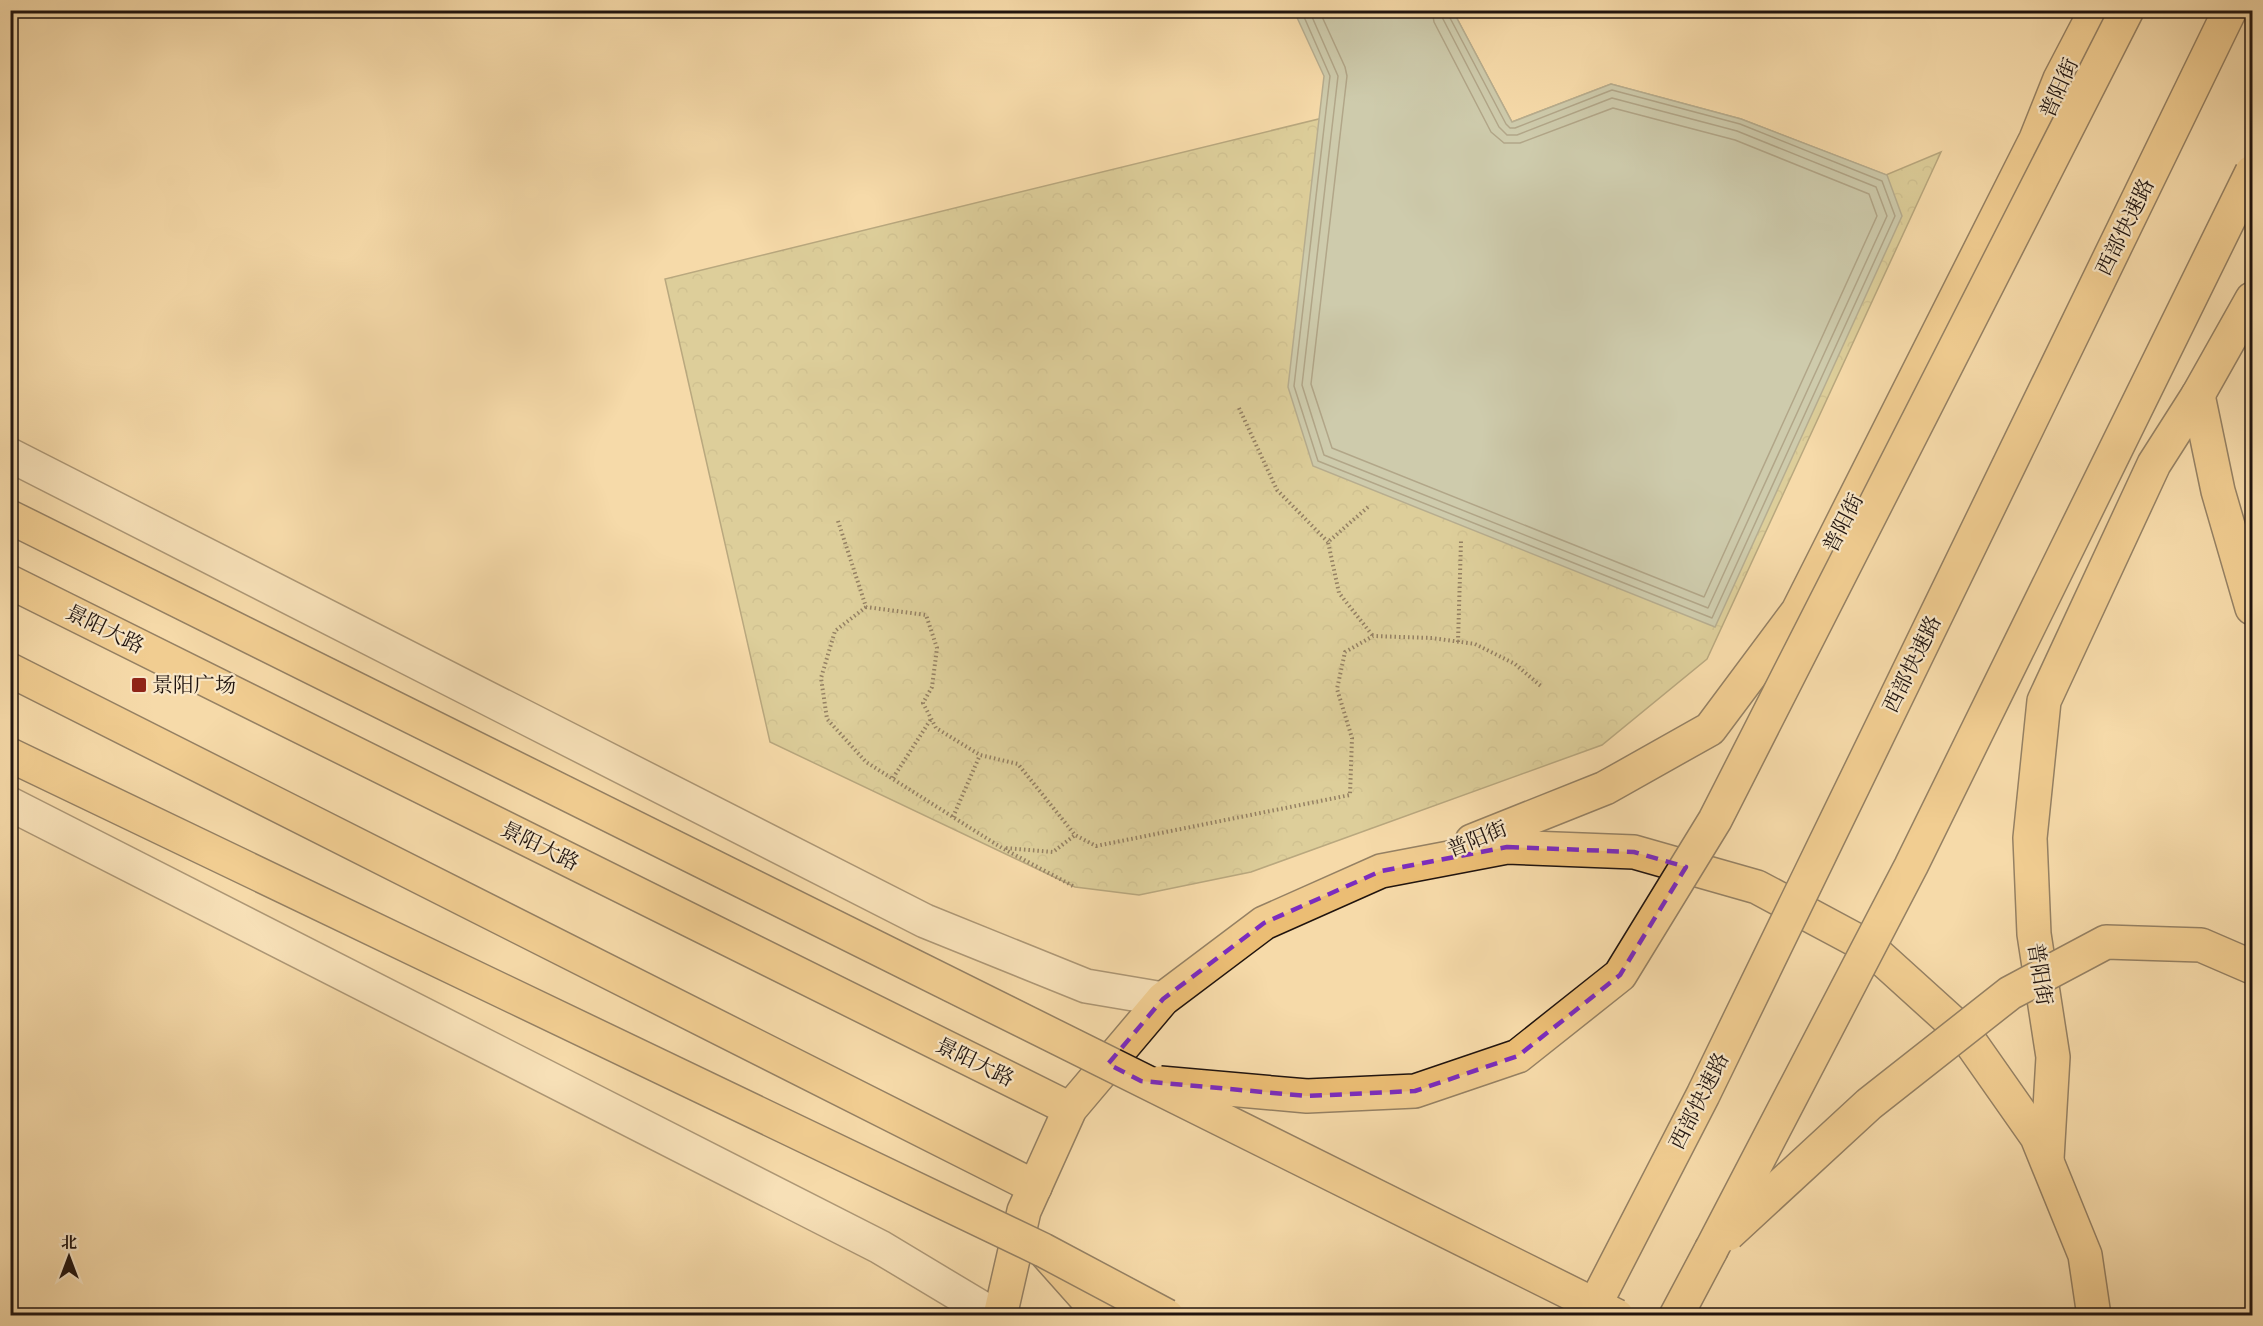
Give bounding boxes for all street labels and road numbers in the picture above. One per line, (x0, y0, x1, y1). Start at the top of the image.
street label: 普阳街 (2035, 54, 2085, 122)
street label: 西部快速路 (2091, 175, 2161, 280)
street label: 普阳街 (1818, 489, 1870, 557)
street label: 景阳大路 (61, 600, 148, 660)
street label: 西部快速路 (1878, 612, 1948, 717)
street label: 普阳街 (1443, 816, 1511, 864)
street label: 景阳大路 (496, 817, 583, 877)
street label: 普阳街 (2021, 941, 2057, 1007)
street label: 景阳大路 (931, 1033, 1018, 1093)
street label: 西部快速路 (1664, 1049, 1735, 1154)

